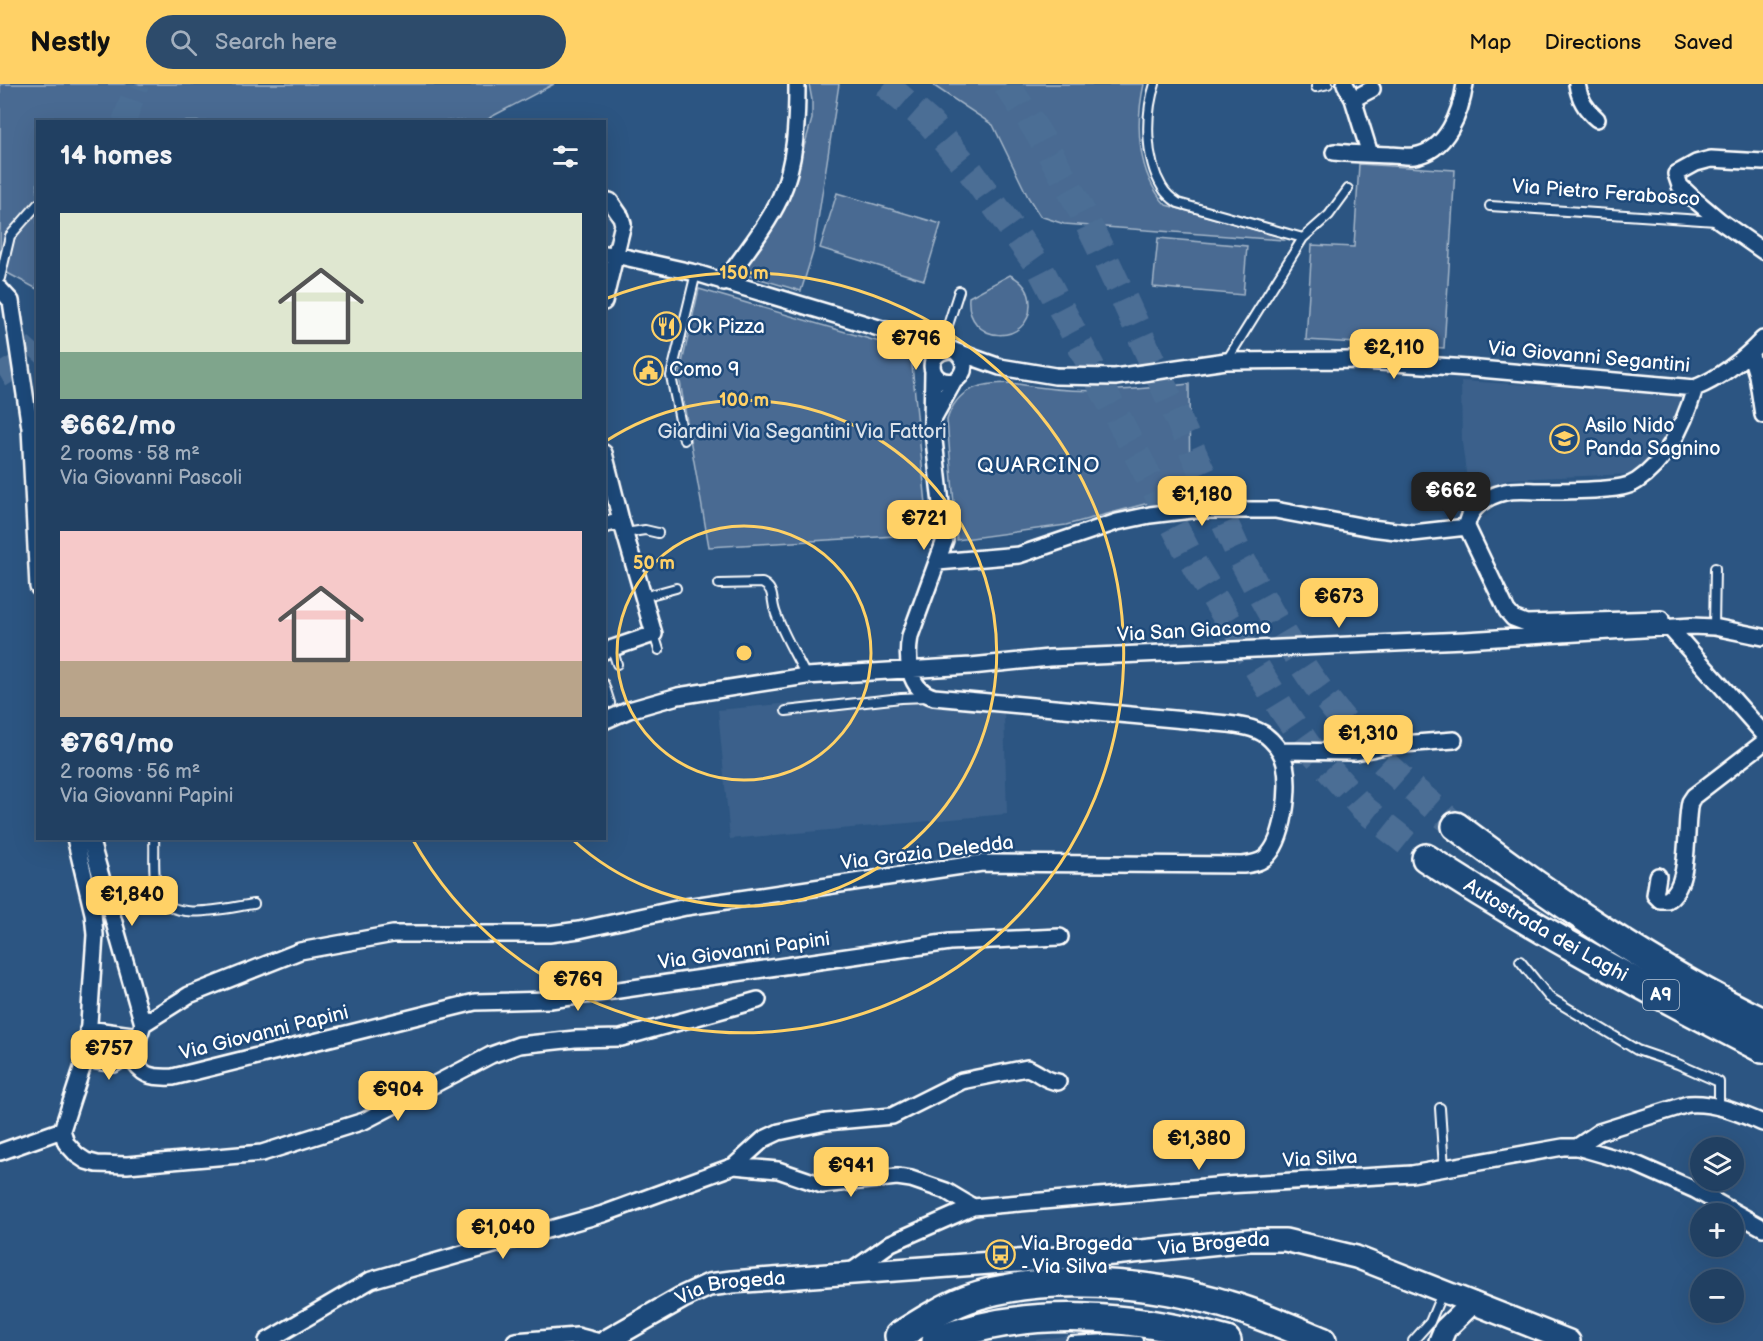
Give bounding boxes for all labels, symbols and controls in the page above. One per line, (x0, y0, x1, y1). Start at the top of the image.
search box (146, 15, 566, 69)
text: Nestly (30, 26, 110, 59)
icon: search (167, 26, 200, 59)
text: Search here (215, 29, 337, 56)
text: Map (1469, 30, 1512, 55)
text: Directions (1545, 30, 1641, 55)
text: Saved (1674, 30, 1733, 55)
icon: filters (549, 140, 582, 173)
text: 14 homes (60, 141, 172, 172)
street label: Via Pietro Ferabosco (1511, 174, 1701, 212)
icon: home (267, 252, 375, 360)
text: 150 m (719, 263, 769, 284)
restaurant icon: Ok Pizza (650, 311, 682, 343)
place label: Ok Pizza (687, 315, 765, 339)
pin: €796 (880, 320, 952, 371)
text: €796 (891, 327, 941, 351)
pin: €2,110 (1345, 329, 1443, 380)
text: €2,110 (1364, 336, 1424, 360)
street label: Via Giovanni Segantini (1487, 336, 1691, 378)
public building icon: Como 9 (632, 354, 664, 386)
place label: Como 9 (669, 358, 739, 382)
text: 100 m (719, 390, 769, 411)
text: €662/mo (60, 411, 176, 442)
place label: Asilo Nido Panda Sagnino (1585, 414, 1721, 461)
park label: Giardini Via Segantini Via Fattori (657, 420, 947, 444)
school or university icon: Asilo Nido Panda Sagnino (1548, 422, 1580, 454)
text: 2 rooms · 58 m² (60, 442, 200, 466)
district label: QUARCINO (977, 453, 1101, 478)
text: Via Giovanni Pascoli (60, 466, 242, 490)
pin: €662 (1415, 472, 1487, 523)
pin: €1,180 (1153, 476, 1251, 527)
text: €662 (1425, 479, 1477, 503)
text: €1,180 (1172, 483, 1232, 507)
pin: €721 (888, 500, 960, 551)
text: €721 (901, 507, 947, 531)
text: 50 m (633, 553, 675, 574)
icon: home (267, 570, 375, 678)
pin: €673 (1303, 578, 1375, 629)
text: €673 (1314, 585, 1364, 609)
street label: Via San Giacomo (1116, 615, 1272, 647)
centre of rings (734, 643, 754, 663)
pin: €1,310 (1319, 715, 1417, 766)
text: €1,310 (1338, 722, 1398, 746)
text: €769/mo (60, 729, 174, 760)
text: 2 rooms · 56 m² (60, 760, 200, 784)
text: Via Giovanni Papini (60, 784, 233, 808)
street label: Via Grazia Deledda (839, 830, 1015, 876)
street label: Autostrada dei Laghi (1459, 873, 1632, 987)
pin: €1,840 (83, 876, 181, 927)
text: €1,840 (100, 883, 164, 907)
street label: Via Giovanni Papini (656, 927, 832, 975)
pin: €769 (542, 961, 614, 1012)
text: €769 (553, 968, 603, 992)
road number: A9 (1643, 980, 1679, 1010)
street label: Via Giovanni Papini (177, 1000, 351, 1066)
pin: €757 (73, 1030, 145, 1081)
text: €757 (85, 1037, 133, 1061)
pin: €904 (362, 1071, 434, 1122)
text: €904 (372, 1078, 424, 1102)
pin: €1,380 (1150, 1120, 1248, 1171)
text: €1,380 (1167, 1127, 1231, 1151)
map controls (1690, 1137, 1744, 1323)
button: layers (1690, 1137, 1744, 1191)
street label: Via Silva (1282, 1145, 1358, 1173)
pin: €941 (815, 1147, 887, 1198)
text: €941 (828, 1154, 874, 1178)
button: + (1690, 1203, 1744, 1257)
pin: €1,040 (454, 1209, 552, 1260)
text: €1,040 (471, 1216, 535, 1240)
street label: Via Brogeda (1157, 1228, 1270, 1261)
place label: Via Brogeda - Via Silva (1021, 1232, 1133, 1279)
bus stop icon: Via Brogeda - Via Silva (984, 1239, 1016, 1271)
street label: Via Brogeda (671, 1266, 786, 1311)
button: − (1690, 1269, 1744, 1323)

